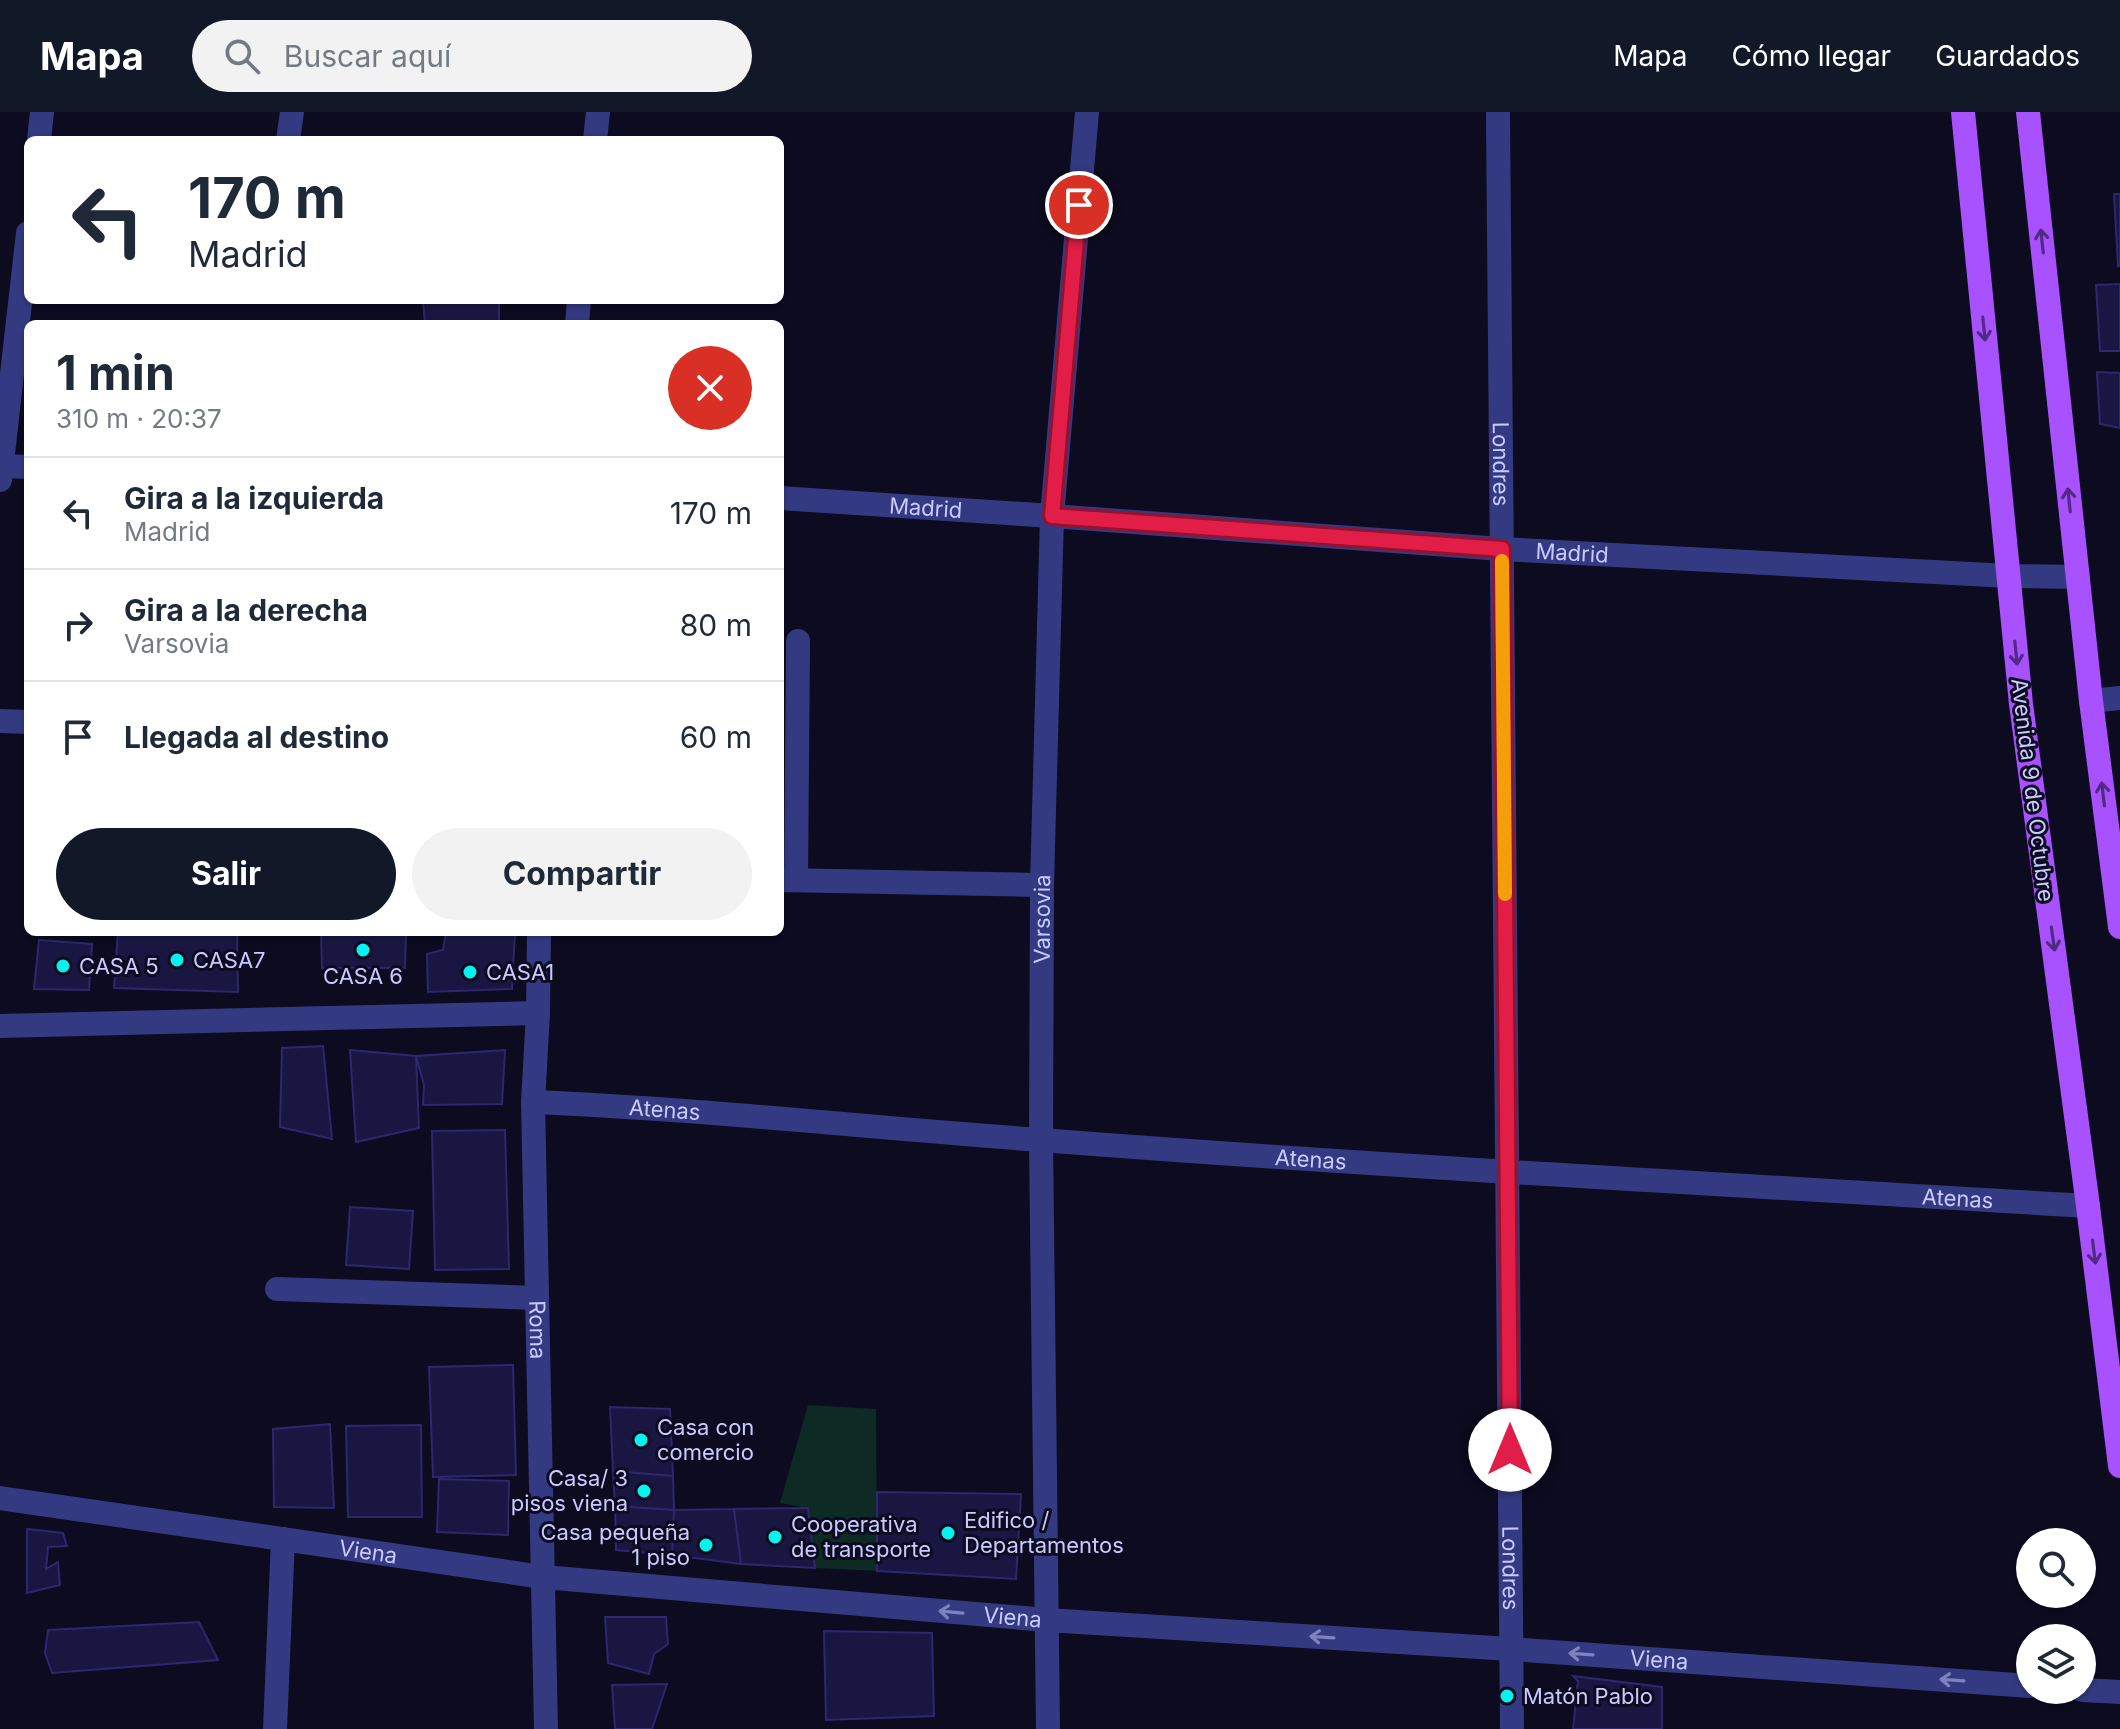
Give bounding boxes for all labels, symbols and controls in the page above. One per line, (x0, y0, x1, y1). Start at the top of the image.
search box (192, 20, 752, 92)
text: Mapa (40, 33, 144, 79)
icon: search (220, 34, 264, 78)
text: Buscar aquí (284, 38, 451, 74)
text: Mapa (1613, 39, 1687, 73)
text: Cómo llegar (1731, 39, 1891, 73)
text: Guardados (1935, 39, 2080, 73)
text: 170 m (188, 164, 346, 232)
icon: left (56, 168, 160, 272)
pin (1045, 171, 1113, 239)
icon: arrive (1057, 183, 1101, 227)
one-way arrow (2034, 228, 2049, 255)
text: Madrid (188, 232, 308, 276)
one-way arrow (1977, 315, 1992, 342)
text: 1 min (56, 343, 175, 402)
button: close (668, 346, 752, 430)
text: 310 m · 20:37 (56, 403, 222, 434)
street label: Londres (1488, 422, 1514, 506)
text: Gira a la izquierda (124, 480, 384, 516)
one-way arrow (2062, 487, 2077, 514)
icon: left (56, 491, 100, 535)
street label: Madrid (888, 492, 963, 523)
text: 170 m (670, 495, 752, 531)
text: Madrid (124, 516, 210, 547)
street label: Madrid (1535, 538, 1609, 568)
text: Gira a la derecha (124, 592, 368, 628)
icon: right (56, 603, 100, 647)
text: 80 m (680, 607, 752, 643)
text: Varsovia (124, 628, 229, 659)
one-way arrow (2009, 639, 2024, 666)
street label: Avenida 9 de Octubre (2006, 677, 2060, 903)
icon: arrive (56, 715, 100, 759)
text: Llegada al destino (124, 719, 389, 755)
text: 60 m (680, 719, 752, 755)
one-way arrow (2095, 782, 2110, 807)
button: Salir (56, 828, 396, 920)
button: Compartir (412, 828, 752, 920)
street label: Varsovia (1029, 874, 1055, 964)
one-way arrow (2046, 926, 2061, 951)
marker: CASA 6 (354, 941, 372, 959)
place label: CASA7 (193, 947, 266, 973)
marker: CASA7 (168, 951, 186, 969)
place label: CASA 5 (79, 953, 159, 979)
marker: CASA 5 (54, 957, 72, 975)
place label: CASA1 (486, 959, 554, 985)
place label: CASA 6 (323, 963, 403, 989)
marker: CASA1 (461, 963, 479, 981)
street label: Atenas (628, 1094, 701, 1125)
street label: Atenas (1274, 1144, 1347, 1175)
street label: Atenas (1921, 1183, 1994, 1213)
one-way arrow (2087, 1239, 2102, 1264)
street label: Roma (524, 1300, 551, 1359)
position arrow (1468, 1408, 1552, 1492)
place label: Casa con comercio (657, 1414, 754, 1465)
marker: Casa con comercio (632, 1431, 650, 1449)
place label: Casa/ 3 pisos viena (511, 1465, 628, 1516)
marker: Casa/ 3 pisos viena (635, 1482, 653, 1500)
place label: Edifico / Departamentos (964, 1507, 1124, 1558)
place label: Cooperativa de transporte (791, 1511, 931, 1562)
place label: Casa pequeña 1 piso (540, 1519, 690, 1570)
marker: Edifico / Departamentos (939, 1524, 957, 1542)
street label: Londres (1497, 1526, 1524, 1610)
marker: Cooperativa de transporte (766, 1528, 784, 1546)
map controls (2016, 1528, 2096, 1704)
button: search (2016, 1528, 2096, 1608)
street label: Viena (337, 1534, 399, 1569)
marker: Casa pequeña 1 piso (697, 1536, 715, 1554)
street label: Viena (982, 1602, 1043, 1633)
one-way arrow (938, 1604, 965, 1619)
button: layers (2016, 1624, 2096, 1704)
one-way arrow (1309, 1629, 1336, 1644)
street label: Viena (1629, 1645, 1689, 1675)
one-way arrow (1568, 1646, 1595, 1661)
one-way arrow (1939, 1672, 1966, 1687)
place label: Matón Pablo (1523, 1683, 1653, 1709)
marker: Matón Pablo (1498, 1687, 1516, 1705)

